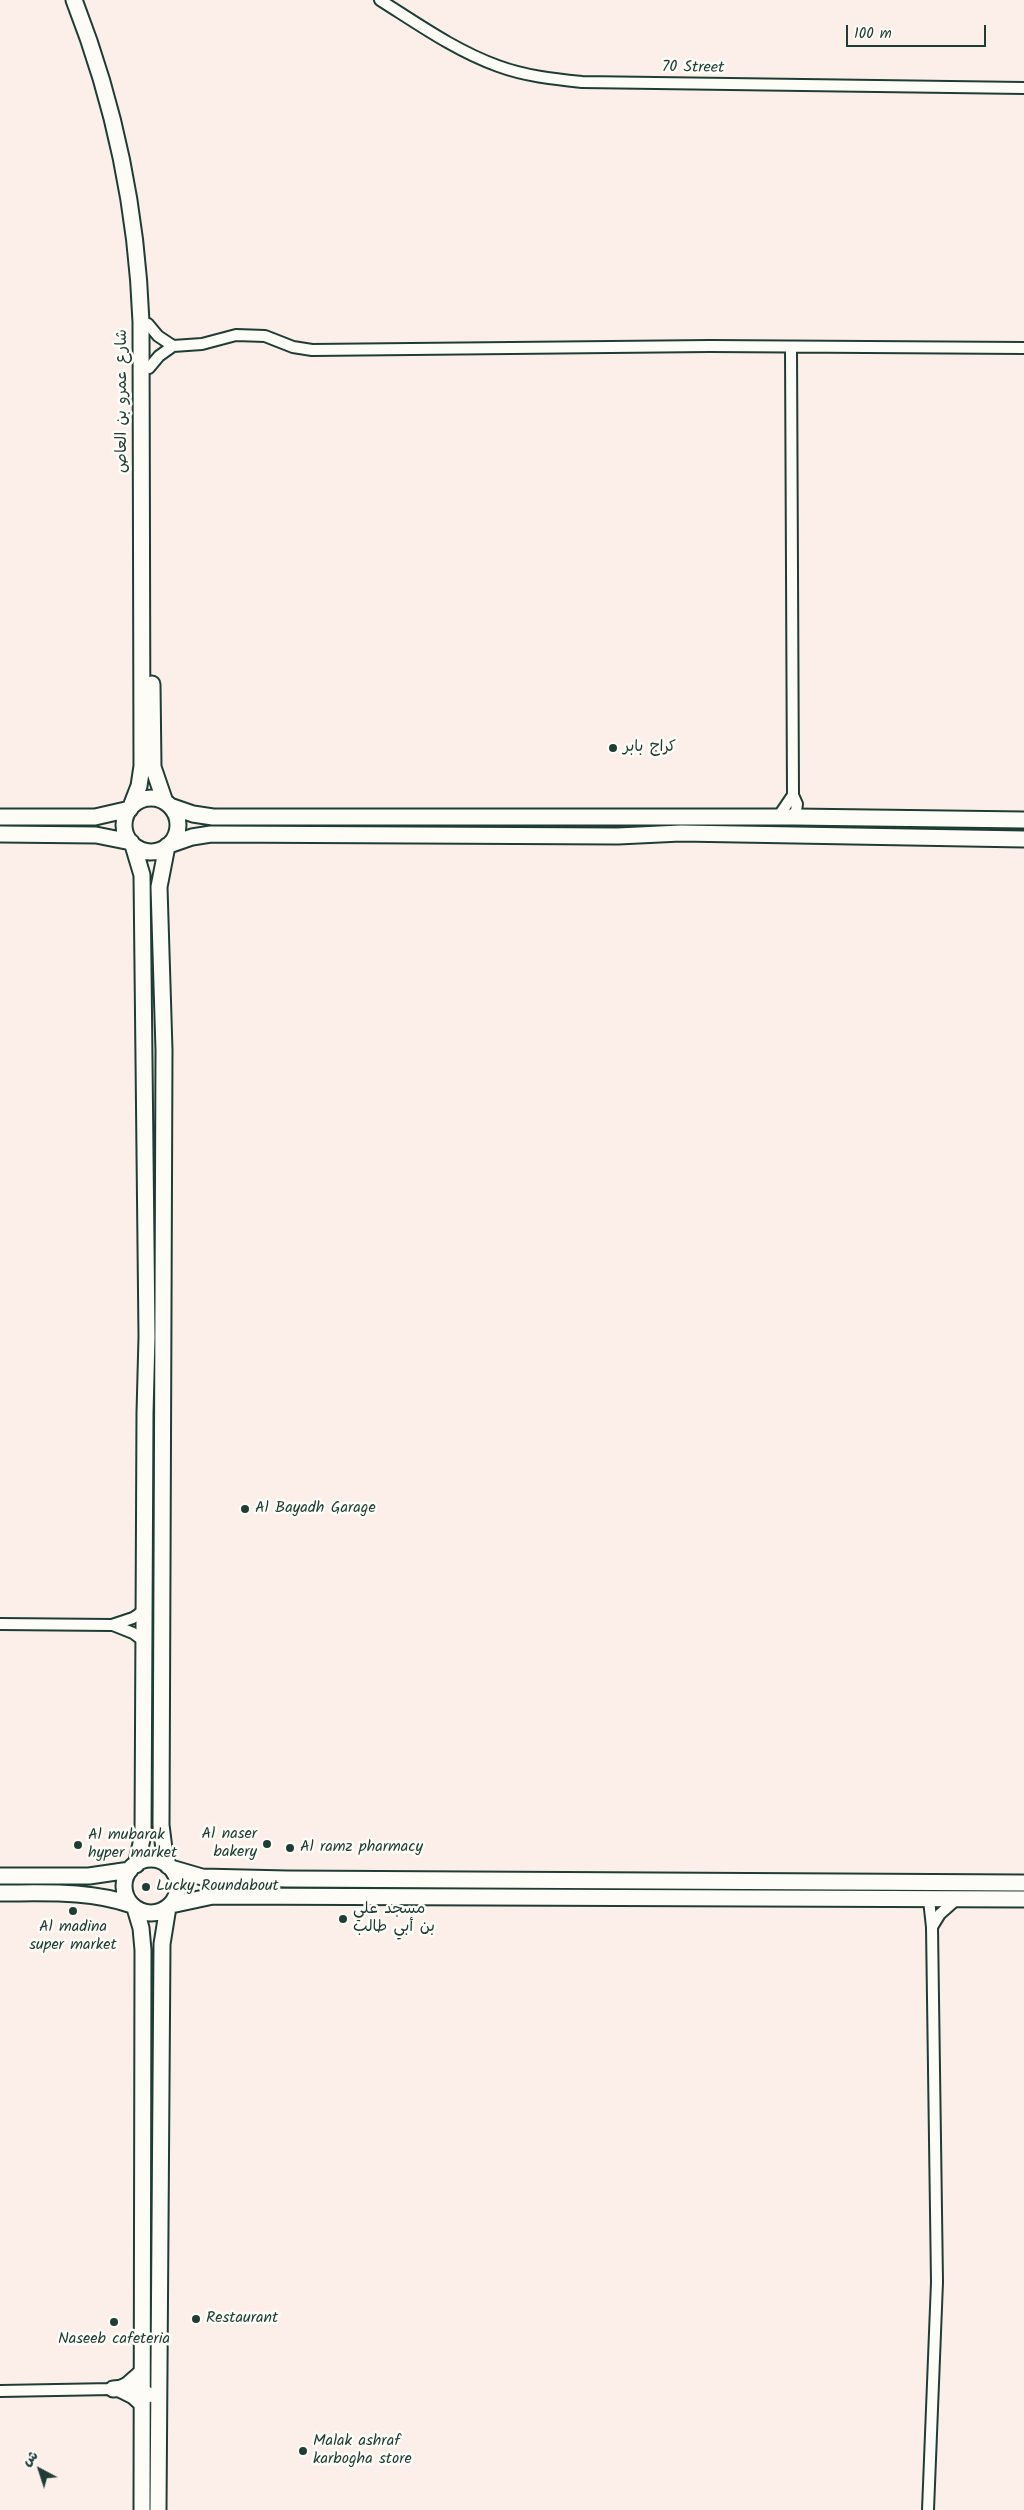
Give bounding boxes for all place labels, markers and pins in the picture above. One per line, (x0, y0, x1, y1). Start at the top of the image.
place label: كراج بابر (623, 738, 676, 758)
marker: كراج بابر (607, 742, 619, 754)
place label: Al Bayadh Garage (255, 1499, 376, 1519)
marker: Al Bayadh Garage (239, 1503, 251, 1515)
place label: Al naser bakery (202, 1825, 257, 1863)
place label: Al mubarak hyper market (88, 1826, 177, 1864)
marker: Al naser bakery (261, 1838, 273, 1850)
place label: Al ramz pharmacy (300, 1838, 423, 1858)
marker: Al mubarak hyper market (72, 1839, 84, 1851)
marker: Al ramz pharmacy (284, 1842, 296, 1854)
place label: Lucky Roundabout (156, 1877, 279, 1897)
marker: Lucky Roundabout (140, 1881, 152, 1893)
place label: مسجد علي بن أبي طالب (353, 1900, 435, 1938)
marker: Al madina super market (67, 1905, 79, 1917)
marker: مسجد علي بن أبي طالب (337, 1913, 349, 1925)
place label: Al madina super market (29, 1918, 117, 1956)
place label: Restaurant (206, 2309, 278, 2329)
marker: Restaurant (190, 2313, 202, 2325)
marker: Naseeb cafeteria (108, 2316, 120, 2328)
place label: Naseeb cafeteria (58, 2330, 170, 2350)
place label: Malak ashraf karbogha store (313, 2432, 412, 2470)
marker: Malak ashraf karbogha store (297, 2445, 309, 2457)

